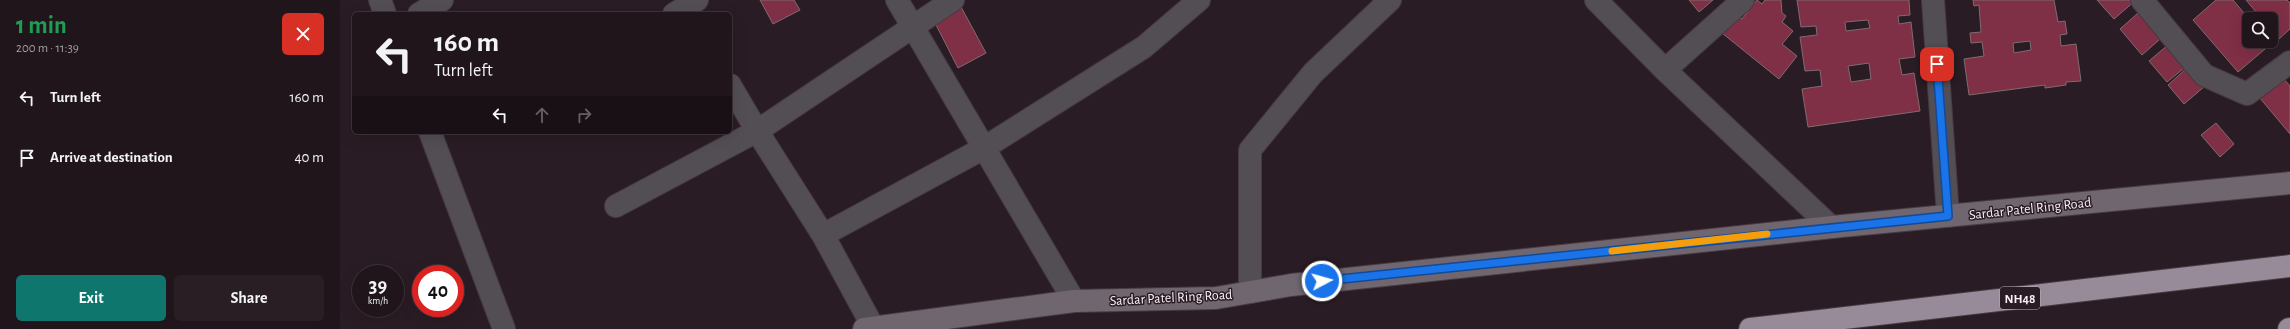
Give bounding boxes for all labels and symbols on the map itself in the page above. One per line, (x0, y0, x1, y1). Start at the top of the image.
pin (1920, 47, 1954, 81)
street label: Sardar Patel Ring Road (1968, 196, 2092, 222)
position arrow (1301, 260, 1343, 302)
speed limit sign: 40 (412, 265, 464, 317)
road number: NH48 (2000, 287, 2040, 309)
street label: Sardar Patel Ring Road (1109, 288, 1233, 308)

